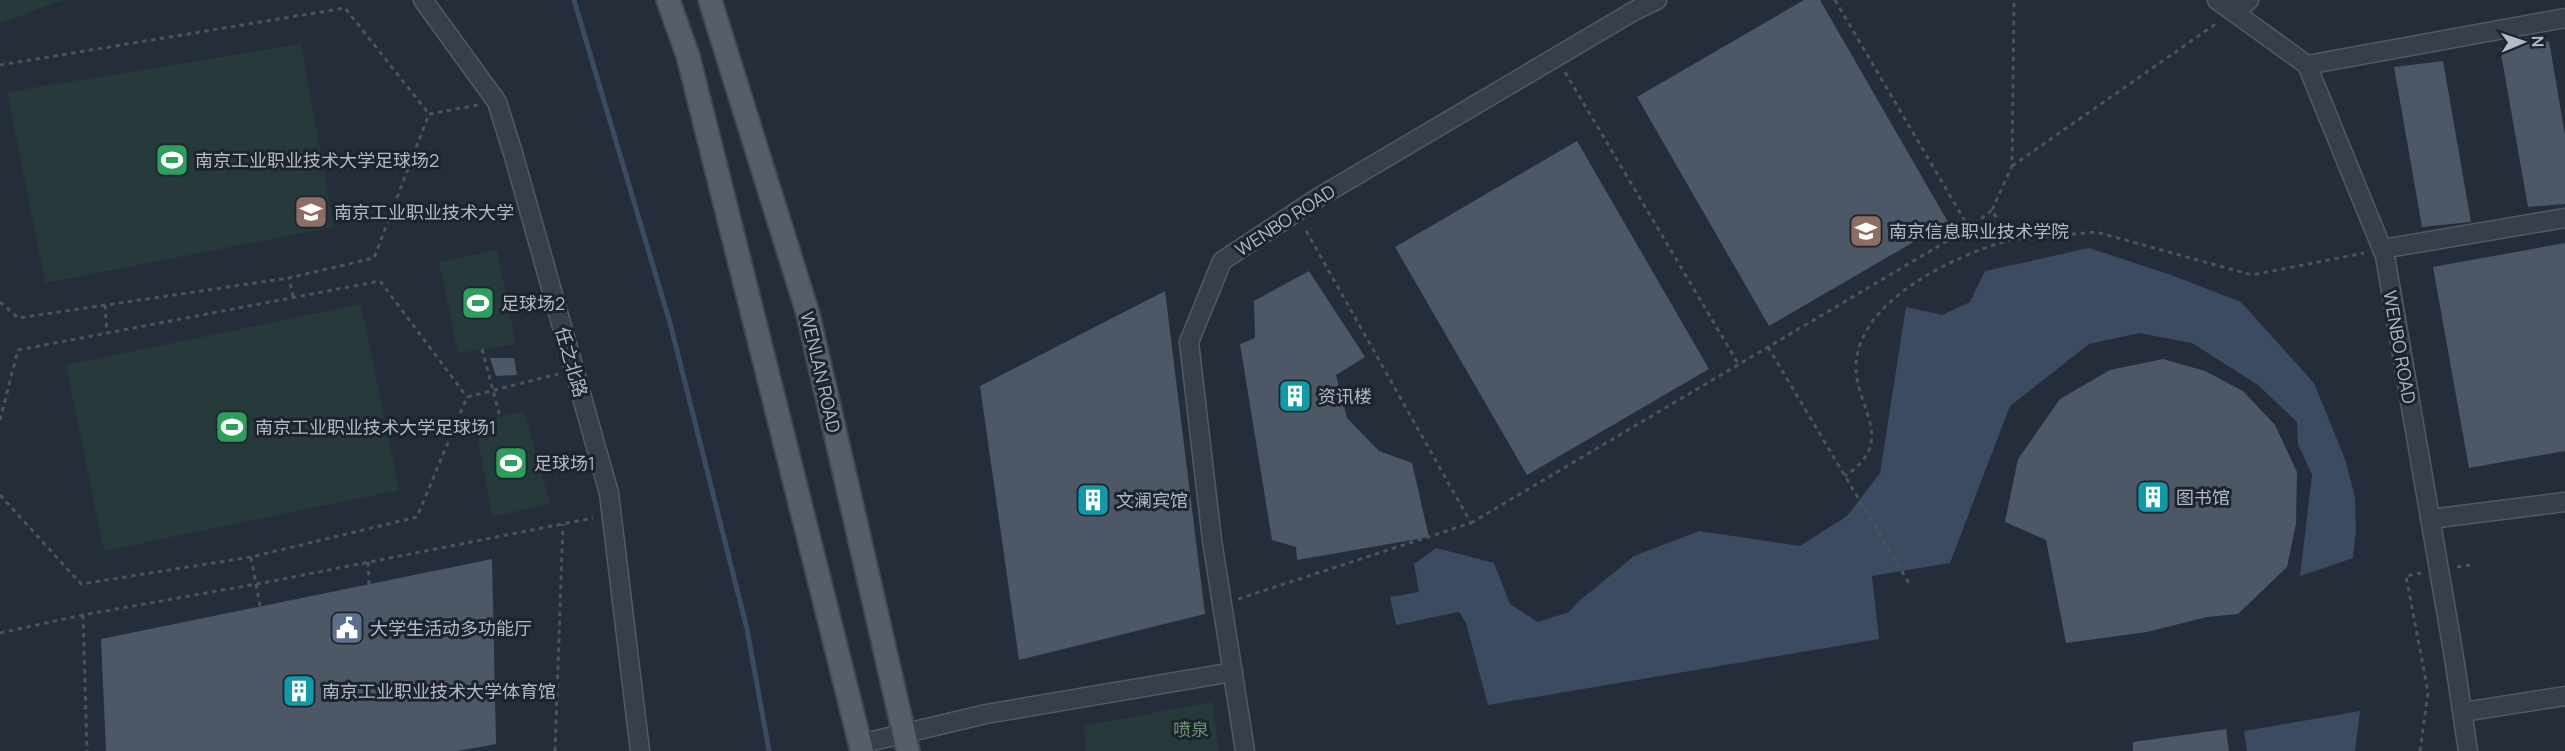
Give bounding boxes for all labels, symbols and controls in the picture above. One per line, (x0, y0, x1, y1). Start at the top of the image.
north arrow (2493, 12, 2553, 72)
text: N (2527, 35, 2549, 48)
sports icon: 南京工业职业技术大学足球场2 (154, 142, 190, 178)
place label: 南京工业职业技术大学足球场2 (195, 148, 439, 172)
street label: WENBO ROAD (1230, 179, 1340, 261)
school or university icon: 南京工业职业技术大学 (293, 194, 329, 230)
place label: 南京工业职业技术大学 (334, 200, 514, 224)
school or university icon: 南京信息职业技术学院 (1848, 213, 1884, 249)
place label: 南京信息职业技术学院 (1889, 219, 2069, 243)
sports icon: 足球场2 (460, 285, 496, 321)
street label: WENBO ROAD (2378, 288, 2422, 406)
place label: 足球场2 (501, 291, 565, 315)
street label: WENLAN ROAD (795, 309, 847, 435)
street label: 任之北路 (551, 324, 593, 400)
building icon: 资讯楼 (1277, 378, 1313, 414)
place label: 资讯楼 (1318, 384, 1372, 408)
sports icon: 南京工业职业技术大学足球场1 (214, 409, 250, 445)
place label: 南京工业职业技术大学足球场1 (255, 415, 496, 439)
sports icon: 足球场1 (493, 445, 529, 481)
place label: 足球场1 (534, 451, 595, 475)
building icon: 图书馆 (2135, 479, 2171, 515)
building icon: 文澜宾馆 (1075, 482, 1111, 518)
place label: 图书馆 (2176, 485, 2230, 509)
place label: 文澜宾馆 (1116, 488, 1188, 512)
public building icon: 大学生活动多功能厅 (329, 610, 365, 646)
place label: 大学生活动多功能厅 (370, 616, 532, 640)
building icon: 南京工业职业技术大学体育馆 (281, 673, 317, 709)
place label: 南京工业职业技术大学体育馆 (322, 679, 556, 703)
park label: 喷泉 (1173, 717, 1209, 741)

